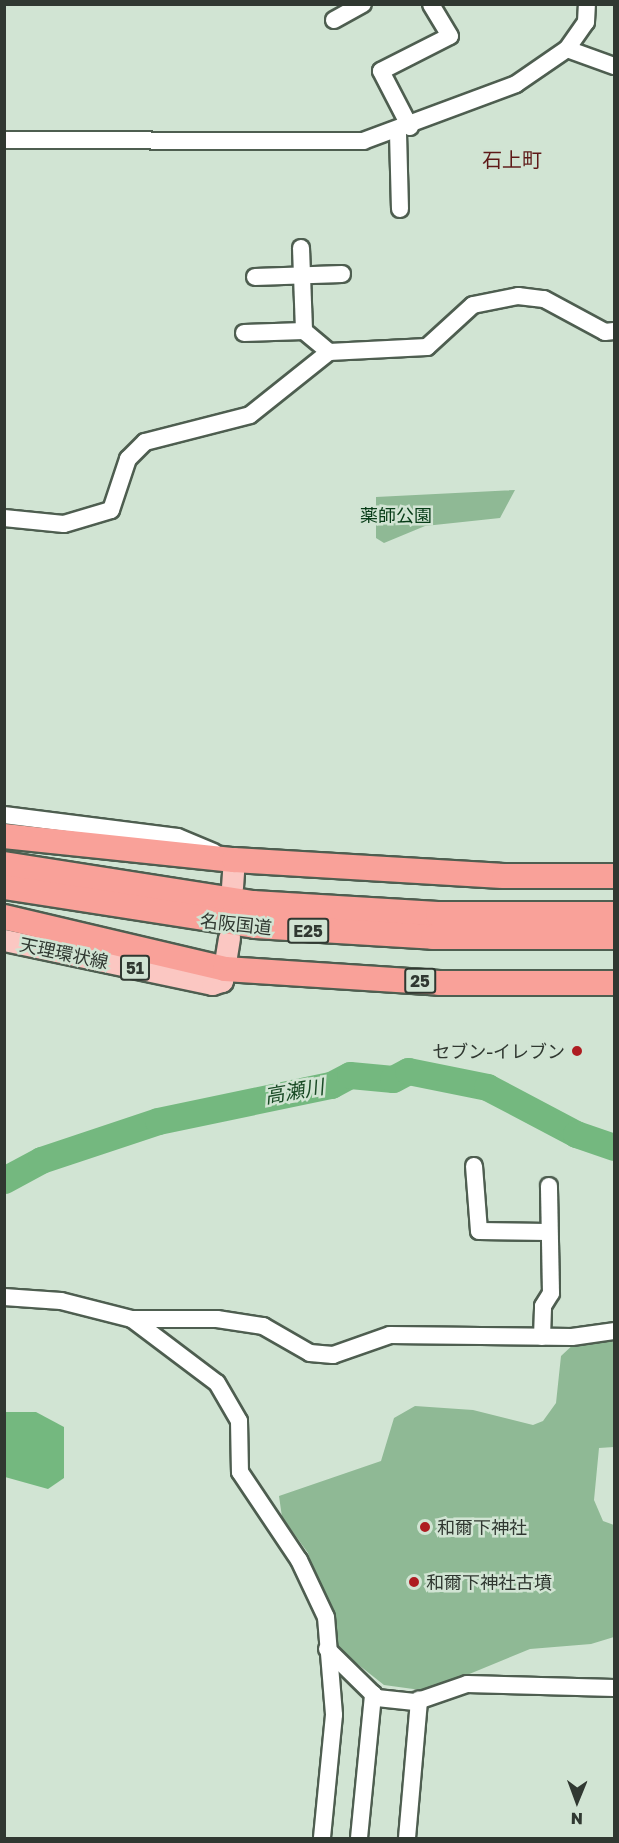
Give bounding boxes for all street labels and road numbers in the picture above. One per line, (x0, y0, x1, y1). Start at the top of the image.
street label: 名阪国道 (199, 909, 273, 939)
road number: E25 (287, 918, 329, 944)
street label: 天理環状線 (18, 933, 110, 973)
road number: 51 (120, 955, 150, 981)
road number: 25 (404, 968, 436, 994)

